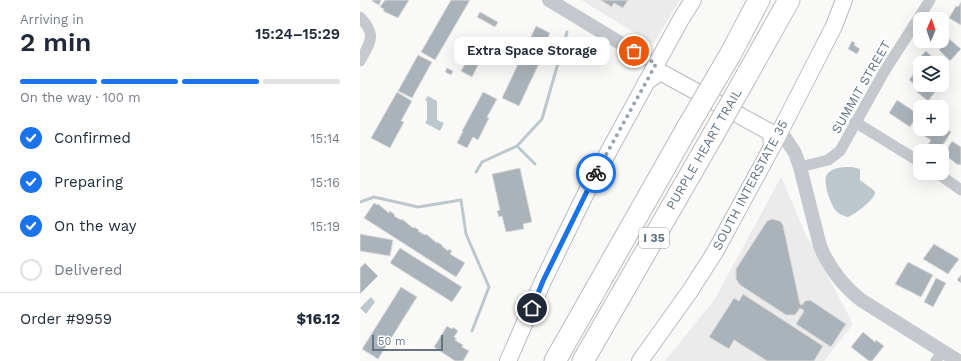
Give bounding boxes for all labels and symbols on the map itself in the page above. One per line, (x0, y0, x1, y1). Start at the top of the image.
north arrow (913, 12, 949, 48)
pin (617, 34, 651, 68)
callout: Extra Space Storage (454, 37, 610, 65)
street label: SUMMIT STREET (828, 38, 894, 136)
street label: PURPLE HEART TRAIL (663, 86, 745, 212)
street label: SOUTH INTERSTATE 35 (709, 117, 791, 253)
courier (576, 153, 616, 193)
road number: I 35 (639, 228, 669, 248)
pin (515, 291, 549, 325)
scale bar (372, 333, 443, 352)

